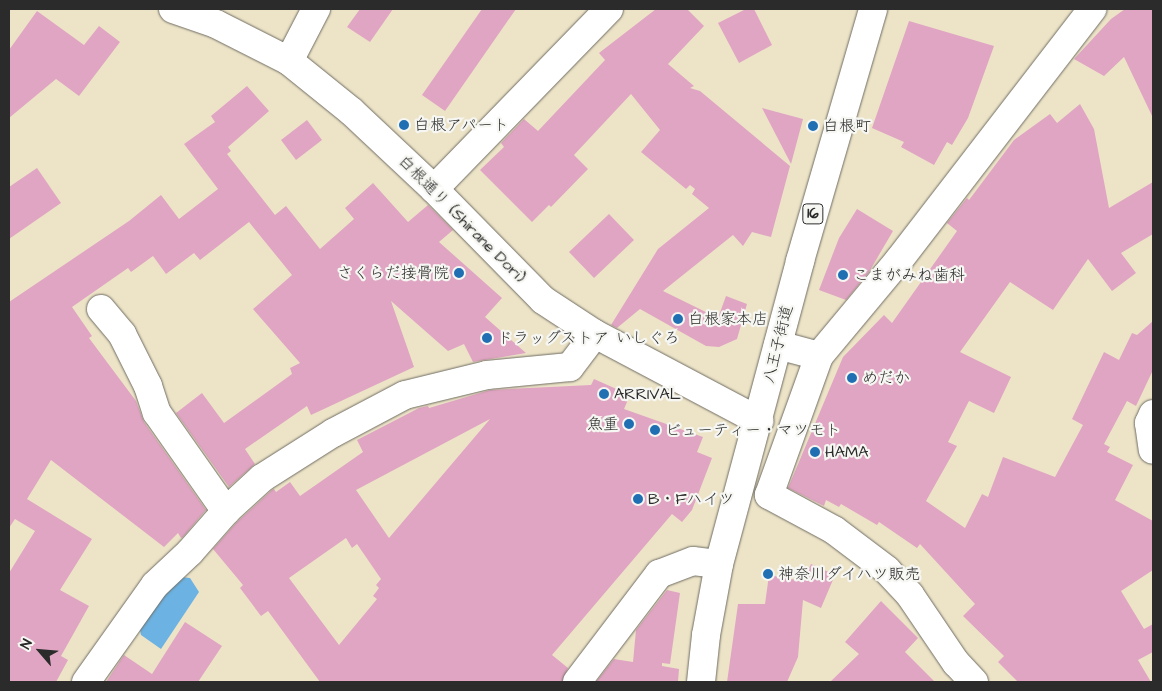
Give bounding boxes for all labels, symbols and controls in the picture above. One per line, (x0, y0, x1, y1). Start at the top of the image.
place label: 白根アパート (414, 115, 510, 135)
place label: 白根町 (823, 116, 871, 136)
marker: 白根アパート (398, 119, 410, 131)
marker: 白根町 (807, 120, 819, 132)
street label: 白根通り (Shirane Dori) (394, 151, 530, 287)
road number: 16 (802, 202, 824, 226)
place label: さくらだ接骨院 (337, 263, 449, 283)
place label: こまがみね歯科 (853, 265, 965, 285)
marker: さくらだ接骨院 (453, 267, 465, 279)
marker: こまがみね歯科 (837, 269, 849, 281)
street label: 八王子街道 (759, 303, 797, 385)
place label: 白根家本店 (688, 309, 768, 329)
marker: 白根家本店 (672, 313, 684, 325)
place label: ドラッグストア いしぐろ (497, 328, 679, 348)
marker: ドラッグストア いしぐろ (481, 332, 493, 344)
place label: めだか (862, 368, 910, 388)
marker: めだか (846, 372, 858, 384)
place label: ARRIVAL (614, 384, 681, 404)
marker: ARRIVAL (598, 388, 610, 400)
place label: 魚重 (587, 414, 619, 434)
marker: 魚重 (623, 418, 635, 430)
place label: ビューティー・マツモト (665, 420, 841, 440)
marker: ビューティー・マツモト (649, 424, 661, 436)
place label: HAMA (825, 442, 868, 462)
marker: HAMA (809, 446, 821, 458)
place label: B・Fハイツ (648, 489, 734, 509)
marker: B・Fハイツ (632, 493, 644, 505)
place label: 神奈川ダイハツ販売 (778, 564, 922, 584)
marker: 神奈川ダイハツ販売 (762, 568, 774, 580)
north arrow (15, 626, 65, 676)
text: N (16, 636, 38, 653)

